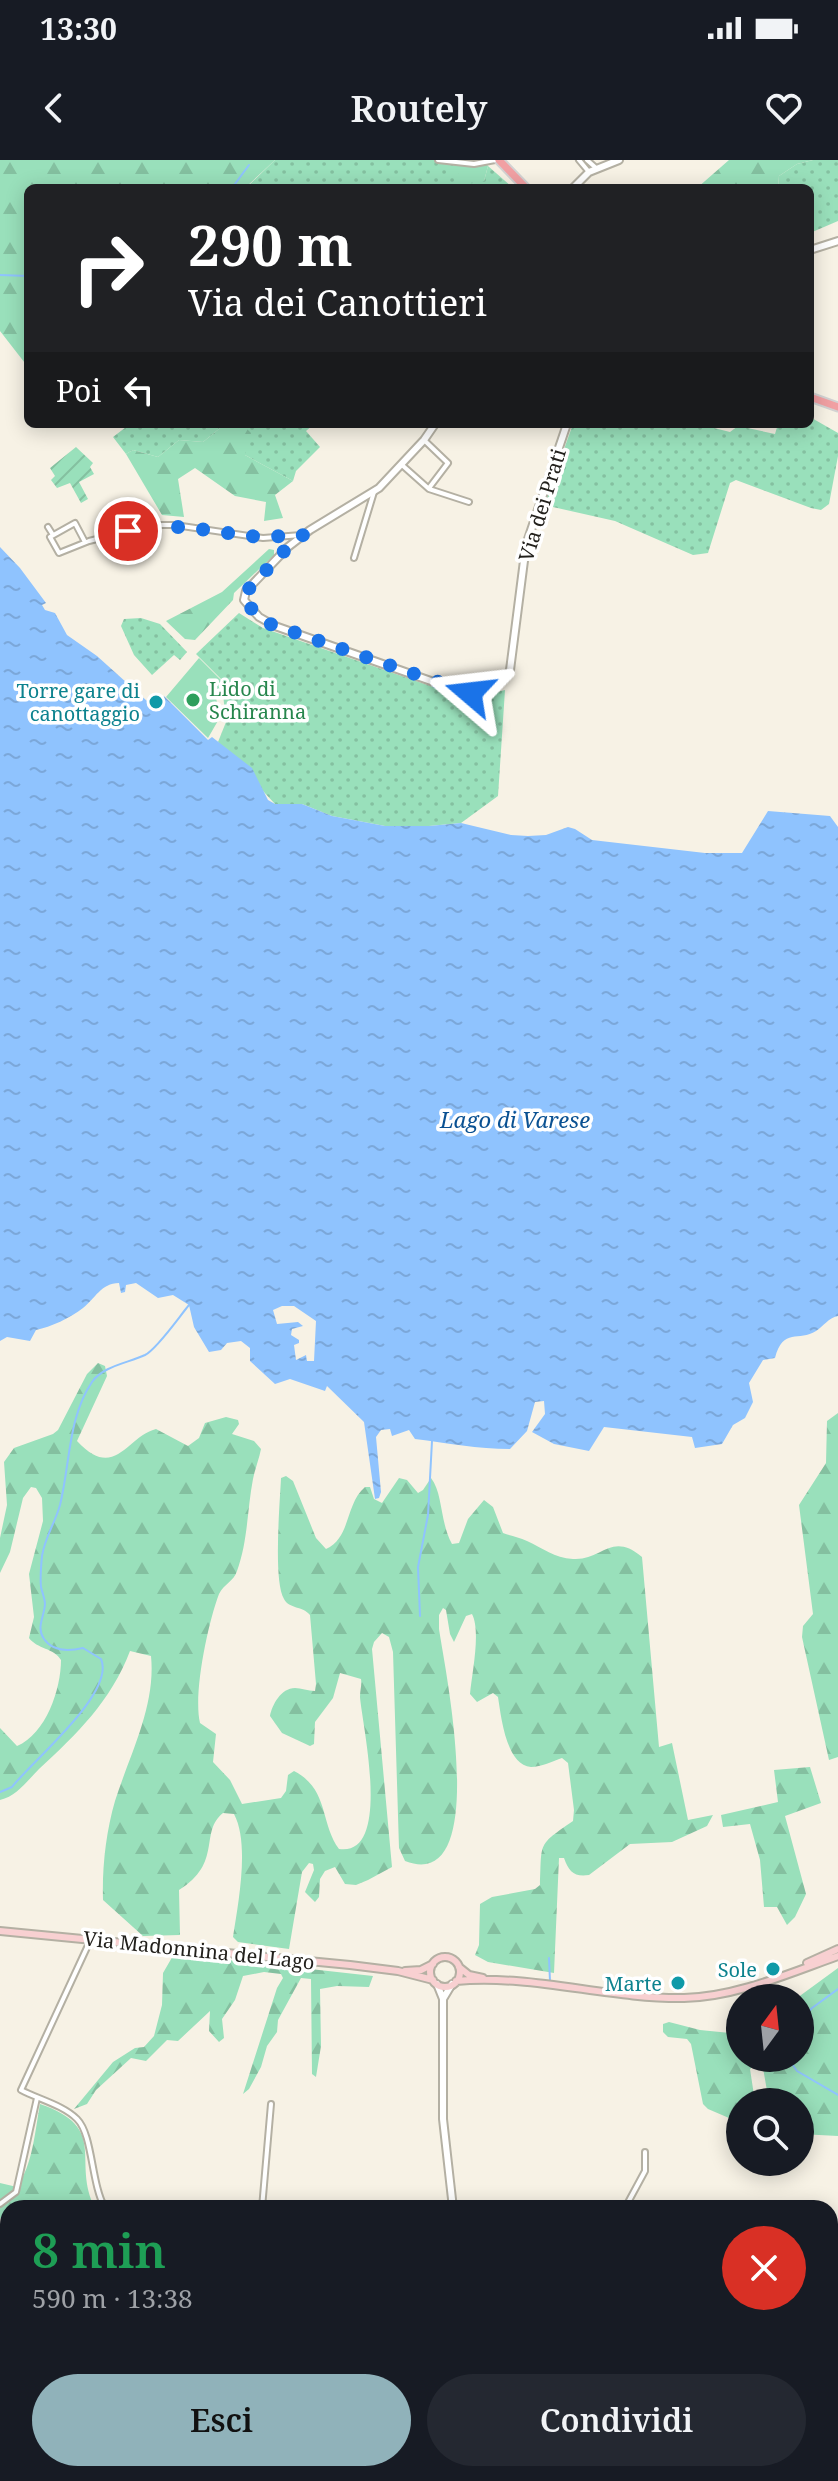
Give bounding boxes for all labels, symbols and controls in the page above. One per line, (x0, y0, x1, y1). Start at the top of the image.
text: 13:30 (40, 8, 117, 49)
text: Routely (351, 84, 487, 133)
icon: back (32, 86, 76, 130)
icon: heart (762, 86, 806, 130)
text: 290 m (188, 206, 353, 282)
icon: right (56, 216, 160, 320)
text: Via dei Canottieri (188, 278, 487, 327)
icon: left (117, 368, 161, 412)
text: Poi (56, 370, 101, 411)
street label: Via dei Prati (512, 445, 572, 565)
pin (94, 497, 162, 565)
icon: arrive (106, 509, 150, 553)
position arrow (428, 651, 512, 735)
place label: Lido di Schiranna (209, 675, 306, 725)
place label: Torre gare di canottaggio (16, 677, 141, 727)
marker: Lido di Schiranna (184, 691, 202, 709)
marker: Torre gare di canottaggio (147, 693, 165, 711)
water label: Lago di Varese (439, 1104, 590, 1134)
street label: Via Madonnina del Lago (82, 1924, 316, 1976)
place label: Sole (718, 1956, 757, 1983)
marker: Sole (764, 1960, 782, 1978)
place label: Marte (605, 1970, 662, 1997)
marker: Marte (669, 1974, 687, 1992)
north arrow (726, 1984, 814, 2072)
map controls (726, 1984, 814, 2176)
button: search (726, 2088, 814, 2176)
text: 8 min (32, 2217, 166, 2282)
button: close (722, 2226, 806, 2310)
text: 590 m · 13:38 (32, 2280, 193, 2316)
button: Esci (32, 2374, 411, 2466)
button: Condividi (427, 2374, 806, 2466)

